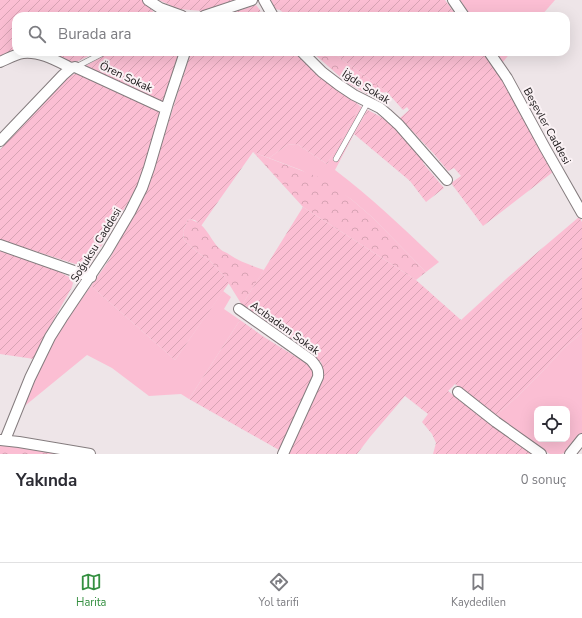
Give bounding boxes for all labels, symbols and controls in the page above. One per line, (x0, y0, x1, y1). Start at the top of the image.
search box (12, 12, 570, 56)
icon: search (26, 23, 48, 45)
text: Burada ara (58, 24, 132, 44)
street label: Ören Sokak (97, 58, 155, 96)
street label: İğde Sokak (339, 66, 393, 108)
street label: Beşevler Caddesi (520, 85, 574, 167)
street label: Soğuksu Caddesi (67, 205, 125, 285)
street label: Acıbadem Sokak (247, 298, 323, 358)
map controls (534, 406, 570, 442)
button: locate (534, 406, 570, 442)
text: Yakında (16, 469, 77, 492)
text: 0 sonuç (521, 471, 566, 489)
tab: Harita (76, 571, 106, 610)
tab: Yol tarifi (259, 571, 299, 610)
tab: Kaydedilen (451, 571, 506, 610)

